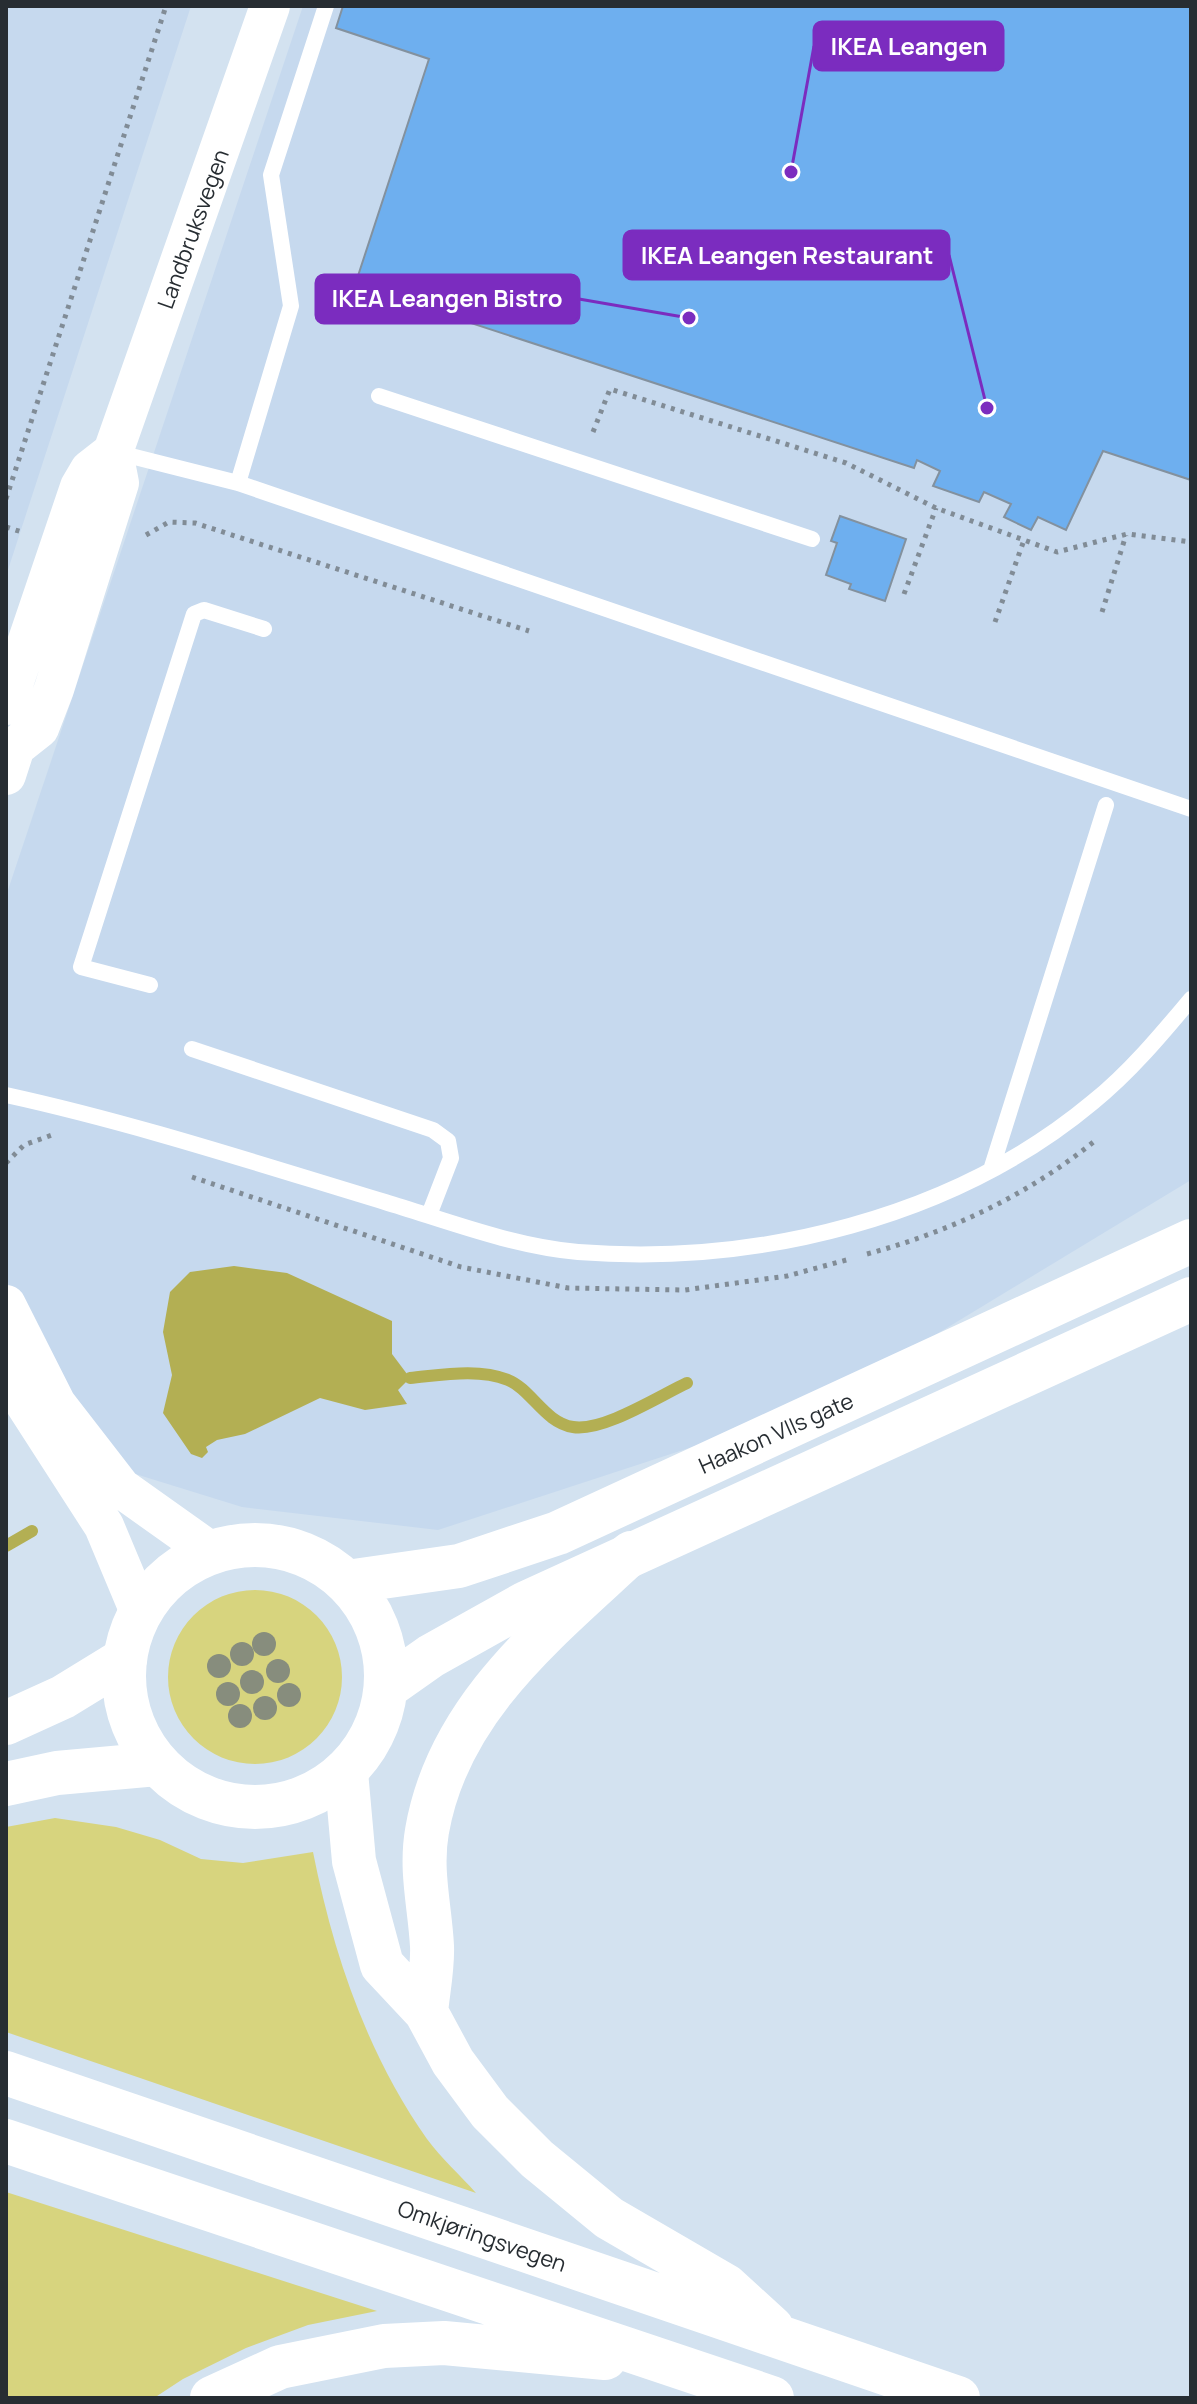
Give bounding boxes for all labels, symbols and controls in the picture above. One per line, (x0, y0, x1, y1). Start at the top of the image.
callout: IKEA Leangen (814, 22, 1003, 70)
text: IKEA Leangen (831, 29, 987, 62)
street label: Landbruksvegen (150, 145, 236, 313)
callout: IKEA Leangen Restaurant (624, 231, 949, 279)
text: IKEA Leangen Restaurant (641, 238, 933, 271)
callout: IKEA Leangen Bistro (316, 275, 579, 323)
text: IKEA Leangen Bistro (331, 281, 563, 314)
street label: Haakon VIIs gate (694, 1385, 858, 1481)
street label: Omkjøringsvegen (394, 2193, 570, 2279)

